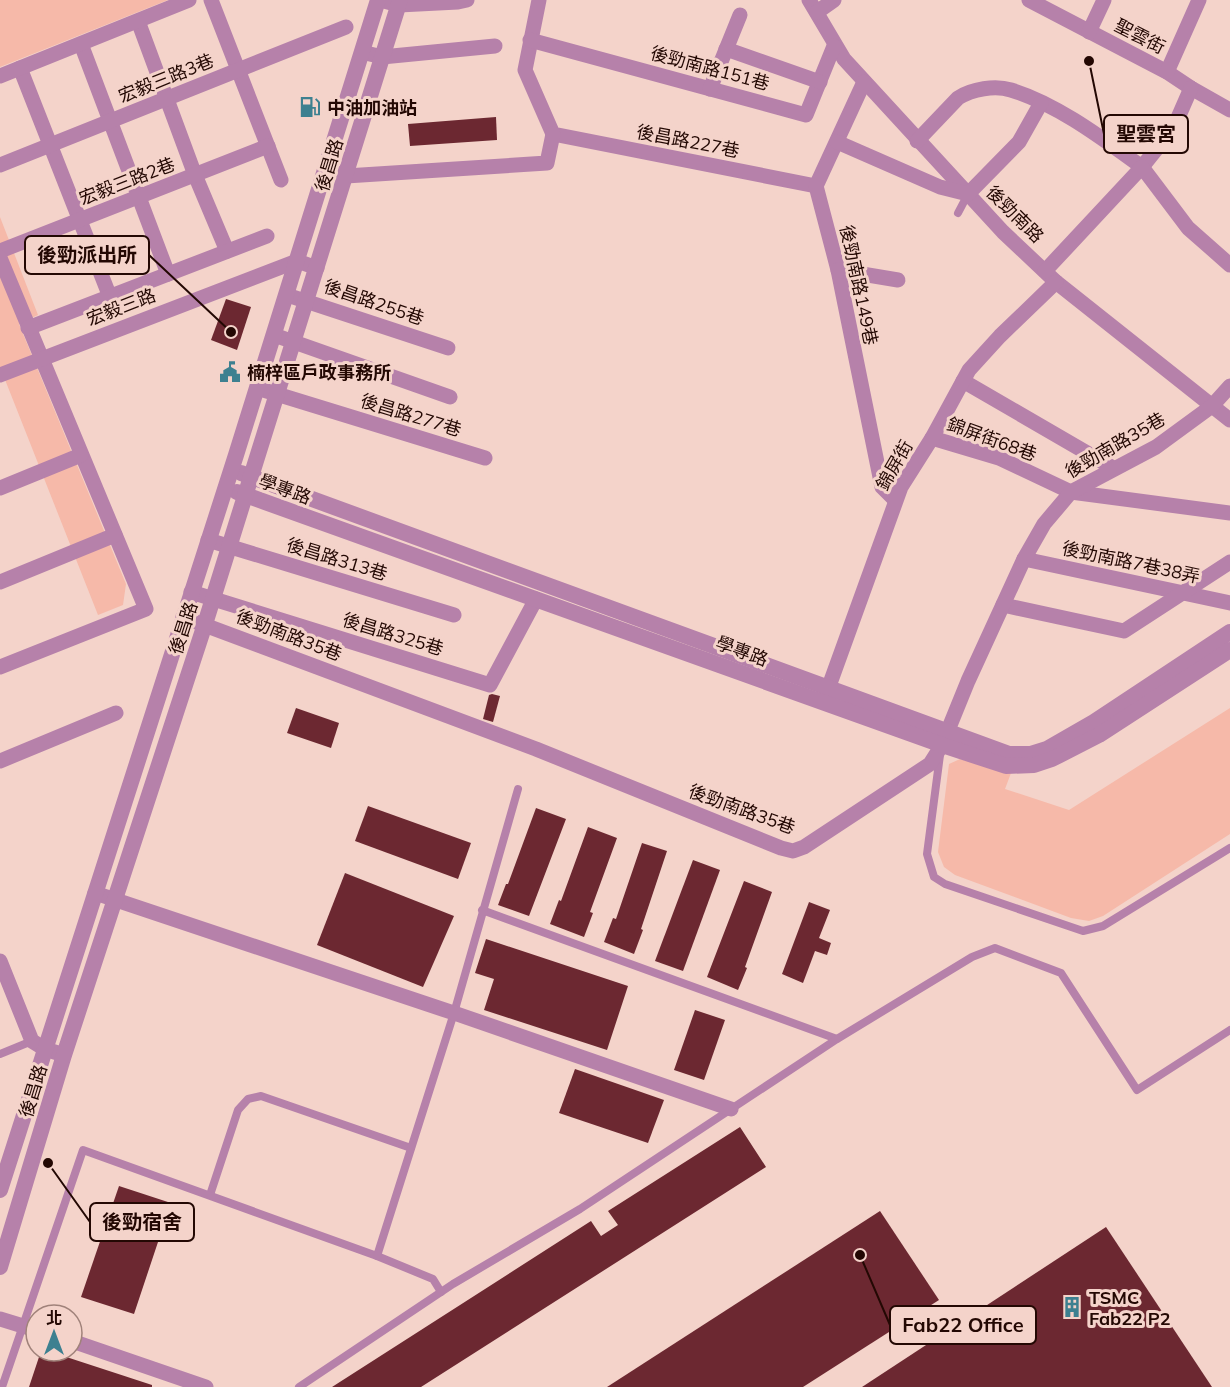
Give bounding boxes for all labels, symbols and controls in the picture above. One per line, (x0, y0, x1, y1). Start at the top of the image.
street label: 聖雲街 (1111, 13, 1169, 59)
street label: 後勁南路151巷 (648, 41, 772, 95)
street label: 宏毅三路3巷 (115, 48, 217, 108)
fuel station icon: 中油加油站 (298, 95, 322, 119)
place label: 中油加油站 (327, 96, 417, 119)
callout: 聖雲宮 (1104, 115, 1188, 153)
street label: 後昌路227巷 (635, 120, 741, 162)
text: 聖雲宮 (1116, 121, 1176, 146)
street label: 後昌路 (310, 136, 348, 194)
street label: 宏毅三路2巷 (76, 152, 178, 210)
street label: 後勁南路 (981, 180, 1049, 248)
street label: 後勁南路149巷 (835, 223, 883, 347)
callout: 後勁派出所 (25, 236, 149, 274)
text: 後勁派出所 (37, 242, 137, 267)
street label: 後昌路255巷 (321, 274, 427, 330)
street label: 宏毅三路 (83, 283, 159, 331)
public building icon: 楠梓區戶政事務所 (218, 360, 242, 384)
place label: 楠梓區戶政事務所 (247, 361, 391, 384)
street label: 後昌路277巷 (358, 389, 464, 441)
street label: 後勁南路35巷 (1061, 407, 1169, 483)
street label: 錦屏街68巷 (944, 412, 1040, 466)
street label: 錦屏街 (871, 436, 917, 494)
street label: 學專路 (256, 469, 314, 509)
street label: 後昌路313巷 (284, 533, 390, 585)
street label: 後勁南路7巷38弄 (1060, 536, 1202, 588)
street label: 後昌路 (164, 599, 202, 657)
street label: 後勁南路35巷 (233, 604, 345, 666)
street label: 後昌路325巷 (340, 608, 446, 660)
street label: 學專路 (713, 631, 771, 671)
street label: 後勁南路35巷 (686, 779, 798, 839)
street label: 後昌路 (14, 1062, 52, 1120)
callout: 後勁宿舍 (90, 1203, 194, 1241)
text: 後勁宿舍 (102, 1209, 182, 1234)
place label: TSMC Fab22 P2 (1089, 1286, 1171, 1330)
building icon: TSMC Fab22 P2 (1060, 1295, 1084, 1319)
north arrow (24, 1303, 84, 1363)
callout: Fab22 Office (890, 1306, 1036, 1344)
text: 北 (46, 1308, 62, 1328)
text: Fab22 Office (902, 1312, 1024, 1337)

